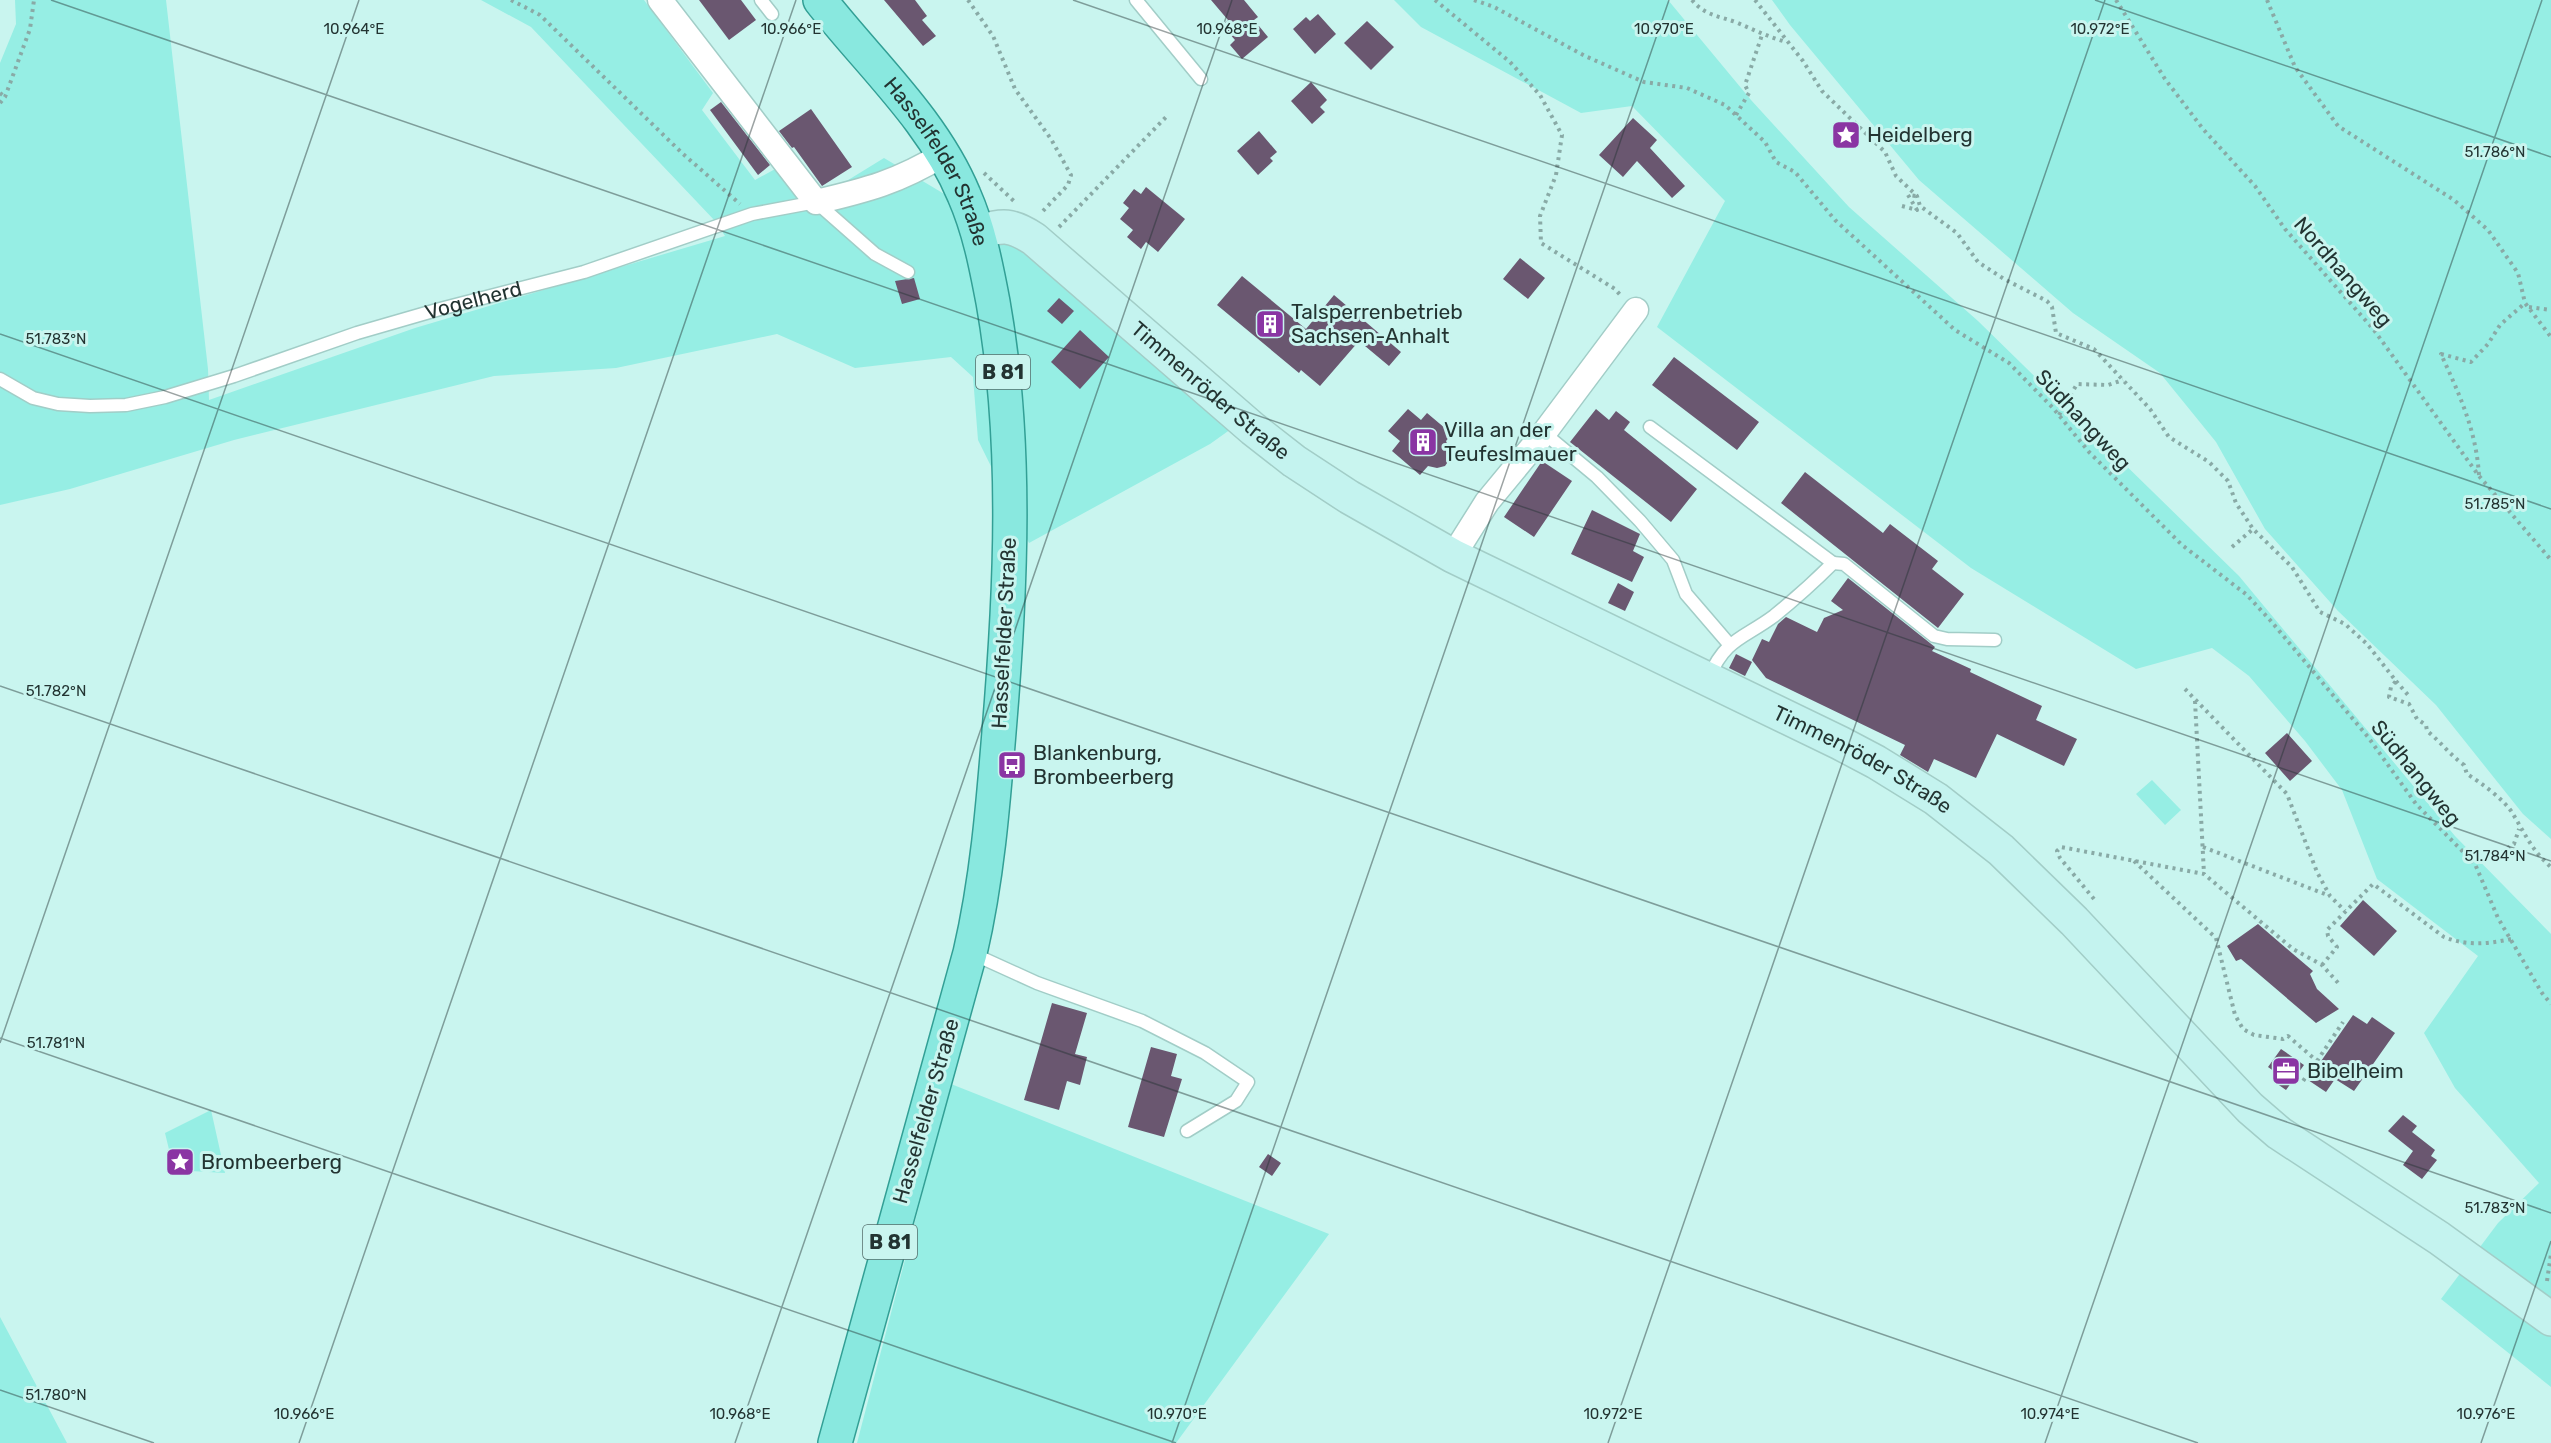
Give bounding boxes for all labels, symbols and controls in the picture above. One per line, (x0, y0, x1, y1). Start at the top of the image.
text: 10.964°E (324, 20, 384, 38)
text: 10.966°E (761, 20, 821, 38)
text: 10.968°E (1196, 20, 1258, 38)
text: 10.970°E (1634, 20, 1694, 38)
text: 10.972°E (2070, 20, 2130, 38)
street label: Hasselfelder Straße (879, 72, 994, 249)
place icon: Heidelberg (1830, 119, 1862, 151)
place label: Heidelberg (1867, 122, 1973, 147)
text: 51.786°N (2465, 143, 2525, 161)
street label: Nordhangweg (2289, 212, 2398, 332)
street label: Vogelherd (422, 276, 524, 325)
place label: Talsperrenbetrieb Sachsen-Anhalt (1291, 299, 1463, 348)
building icon: Talsperrenbetrieb Sachsen-Anhalt (1254, 308, 1286, 340)
street label: Timmenröder Straße (1126, 316, 1295, 465)
text: 51.783°N (26, 330, 86, 348)
road number: B 81 (976, 355, 1030, 389)
street label: Südhangweg (2030, 364, 2136, 475)
place label: Villa an der Teufeslmauer (1444, 417, 1577, 466)
building icon: Villa an der Teufeslmauer (1407, 426, 1439, 458)
text: 51.785°N (2465, 495, 2525, 513)
street label: Hasselfelder Straße (986, 537, 1021, 729)
text: 51.782°N (26, 682, 86, 700)
street label: Timmenröder Straße (1769, 700, 1957, 819)
street label: Südhangweg (2366, 715, 2467, 831)
place label: Blankenburg, Brombeerberg (1033, 740, 1174, 789)
bus stop icon: Blankenburg, Brombeerberg (996, 749, 1028, 781)
text: 51.784°N (2464, 847, 2526, 865)
street label: Hasselfelder Straße (887, 1015, 964, 1206)
text: 51.781°N (27, 1034, 85, 1052)
office icon: Bibelheim (2270, 1055, 2302, 1087)
place label: Bibelheim (2307, 1058, 2404, 1083)
place icon: Brombeerberg (164, 1146, 196, 1178)
place label: Brombeerberg (201, 1149, 342, 1174)
text: 51.783°N (2465, 1199, 2525, 1217)
road number: B 81 (863, 1225, 917, 1259)
text: 51.780°N (25, 1386, 87, 1404)
text: 10.966°E (274, 1405, 334, 1423)
text: 10.968°E (709, 1405, 771, 1423)
text: 10.970°E (1147, 1405, 1207, 1423)
text: 10.972°E (1583, 1405, 1643, 1423)
text: 10.974°E (2020, 1405, 2080, 1423)
text: 10.976°E (2457, 1405, 2515, 1423)

